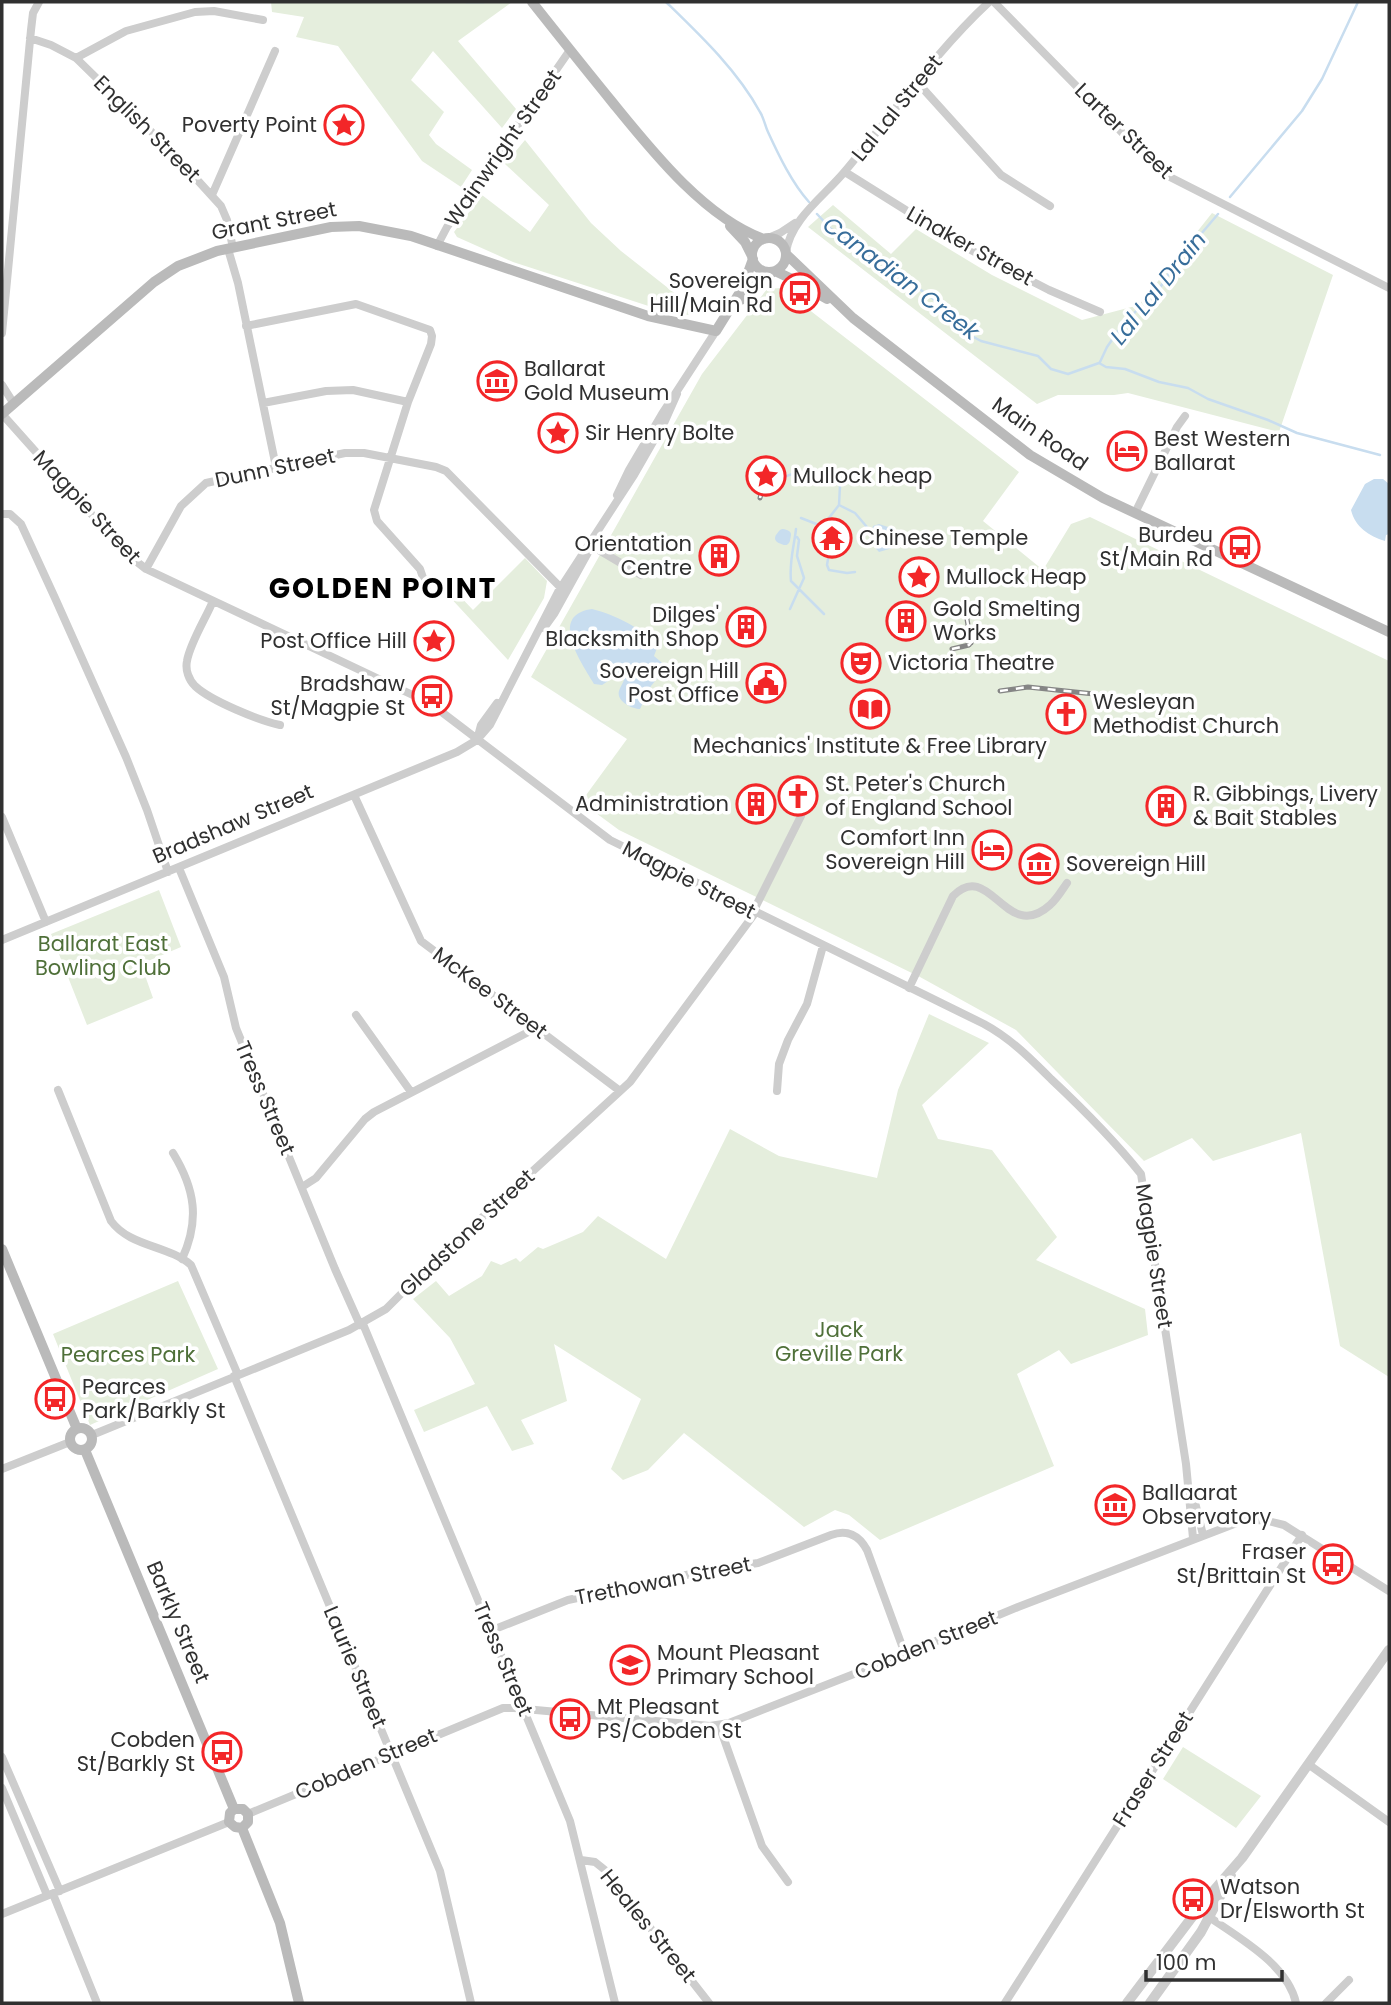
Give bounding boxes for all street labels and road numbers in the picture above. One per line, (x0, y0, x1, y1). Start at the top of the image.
street label: Lal Lal Street (845, 48, 949, 167)
street label: Wainwright Street (437, 63, 568, 232)
street label: English Street (88, 69, 207, 188)
street label: Larter Street (1069, 76, 1180, 185)
street label: Grant Street (209, 194, 339, 247)
street label: Linaker Street (902, 199, 1039, 292)
street label: Main Road (986, 390, 1094, 477)
street label: Dunn Street (212, 441, 338, 494)
street label: Magpie Street (27, 443, 148, 570)
street label: Bradshaw Street (148, 777, 318, 870)
street label: Magpie Street (618, 834, 761, 926)
street label: McKee Street (427, 940, 554, 1045)
street label: Tress Street (228, 1036, 302, 1159)
street label: Gladstone Street (393, 1162, 541, 1303)
street label: Magpie Street (1129, 1182, 1180, 1330)
street label: Trethowan Street (572, 1549, 753, 1612)
street label: Barkly Street (140, 1556, 217, 1687)
street label: Tress Street (466, 1597, 540, 1720)
street label: Laurie Street (317, 1601, 394, 1732)
street label: Cobden Street (850, 1603, 1002, 1686)
street label: Fraser Street (1105, 1705, 1200, 1832)
street label: Cobden Street (290, 1721, 441, 1807)
street label: Heales Street (594, 1863, 703, 1988)

